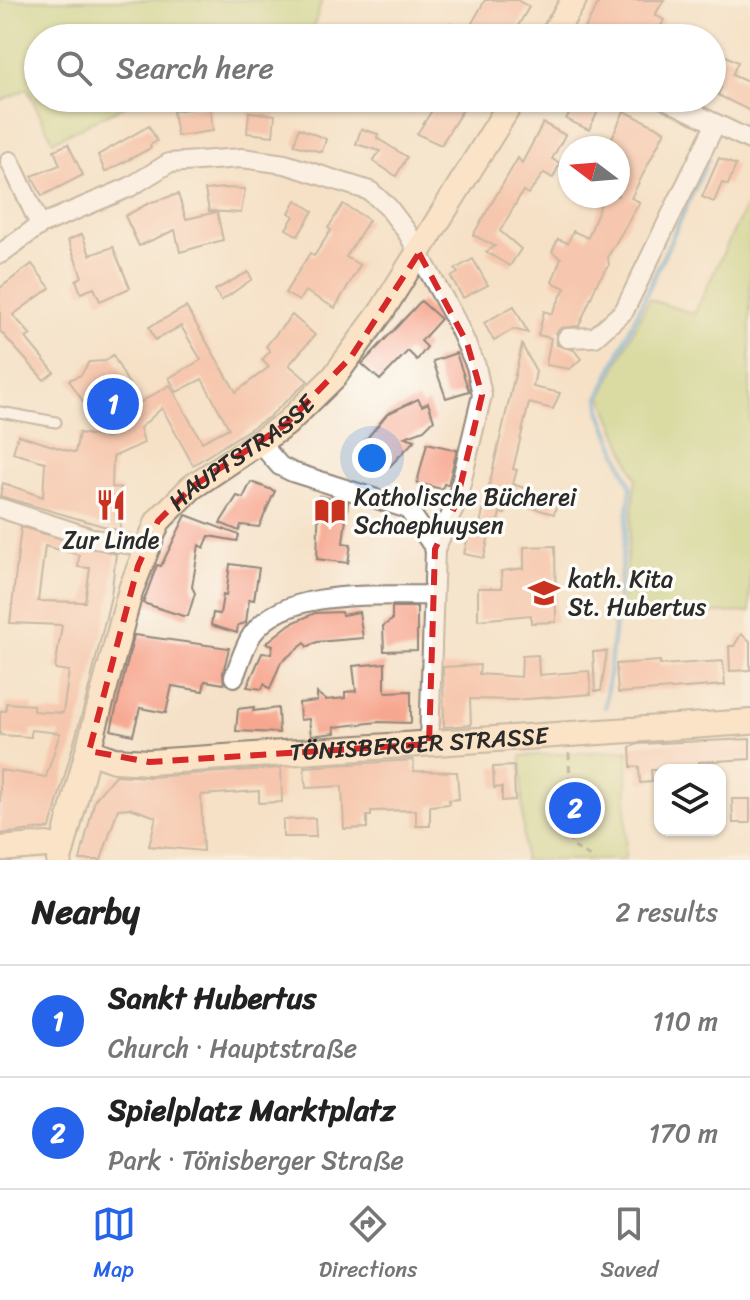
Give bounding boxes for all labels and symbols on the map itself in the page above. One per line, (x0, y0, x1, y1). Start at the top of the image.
north arrow (558, 136, 630, 208)
pin: 1 (87, 374, 139, 434)
street label: HAUPTSTRASSE (158, 383, 327, 521)
your location (352, 438, 392, 478)
place label: Katholische Bücherei Schaephuysen (354, 476, 578, 546)
restaurant icon: Zur Linde (94, 488, 128, 522)
library icon: Katholische Bücherei Schaephuysen (313, 494, 347, 528)
place label: Zur Linde (63, 519, 160, 561)
place label: kath. Kita St. Hubertus (568, 558, 706, 628)
school or university icon: kath. Kita St. Hubertus (527, 576, 561, 610)
street label: TÖNISBERGER STRASSE (288, 714, 551, 774)
pin: 2 (549, 778, 601, 838)

